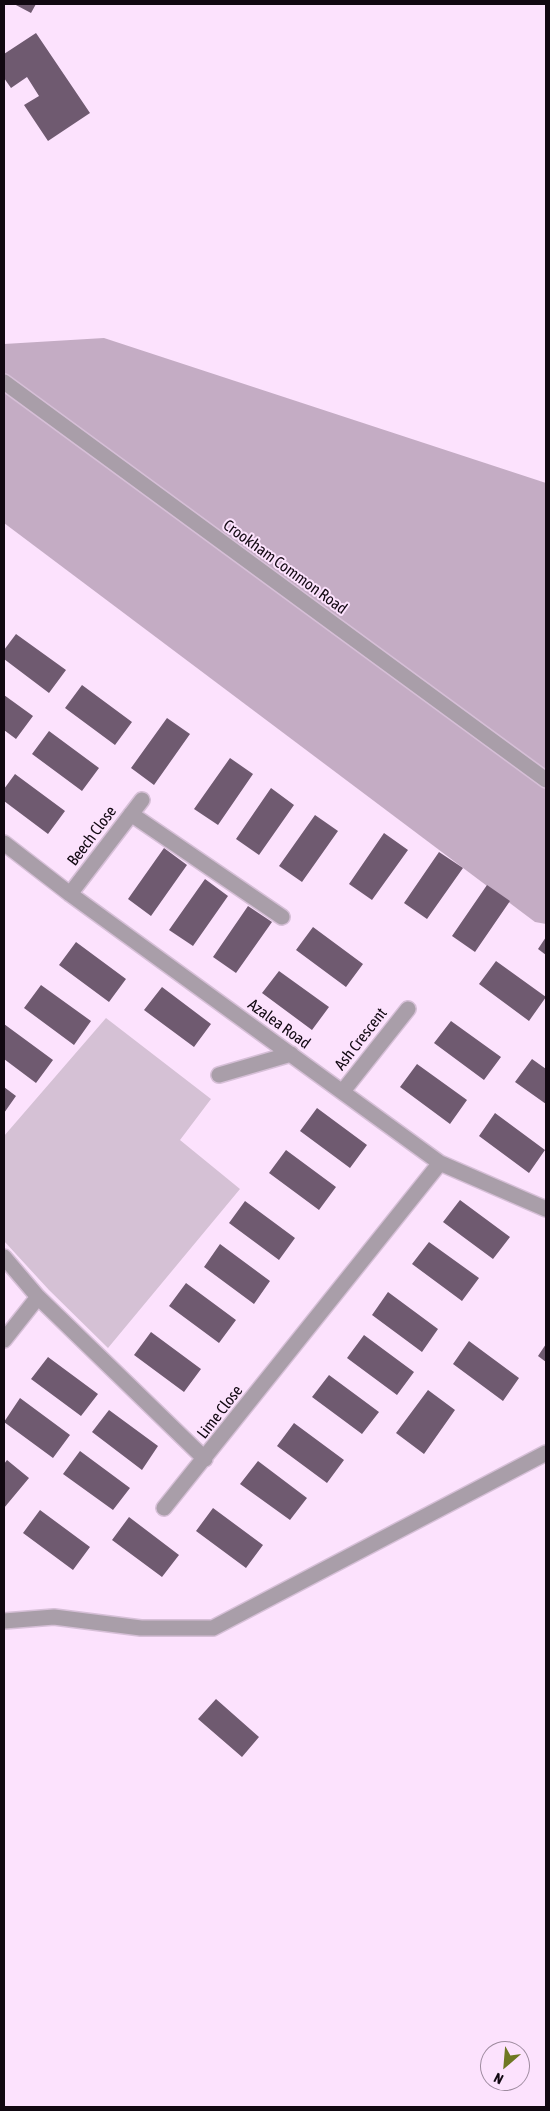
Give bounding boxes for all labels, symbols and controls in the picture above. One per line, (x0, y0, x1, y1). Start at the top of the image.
street label: Crookham Common Road (219, 516, 351, 618)
street label: Beech Close (63, 802, 121, 870)
street label: Azalea Road (244, 995, 314, 1053)
street label: Ash Crescent (331, 1004, 391, 1074)
street label: Lime Close (193, 1381, 247, 1443)
north arrow (480, 2041, 530, 2091)
text: N (491, 2069, 506, 2087)

